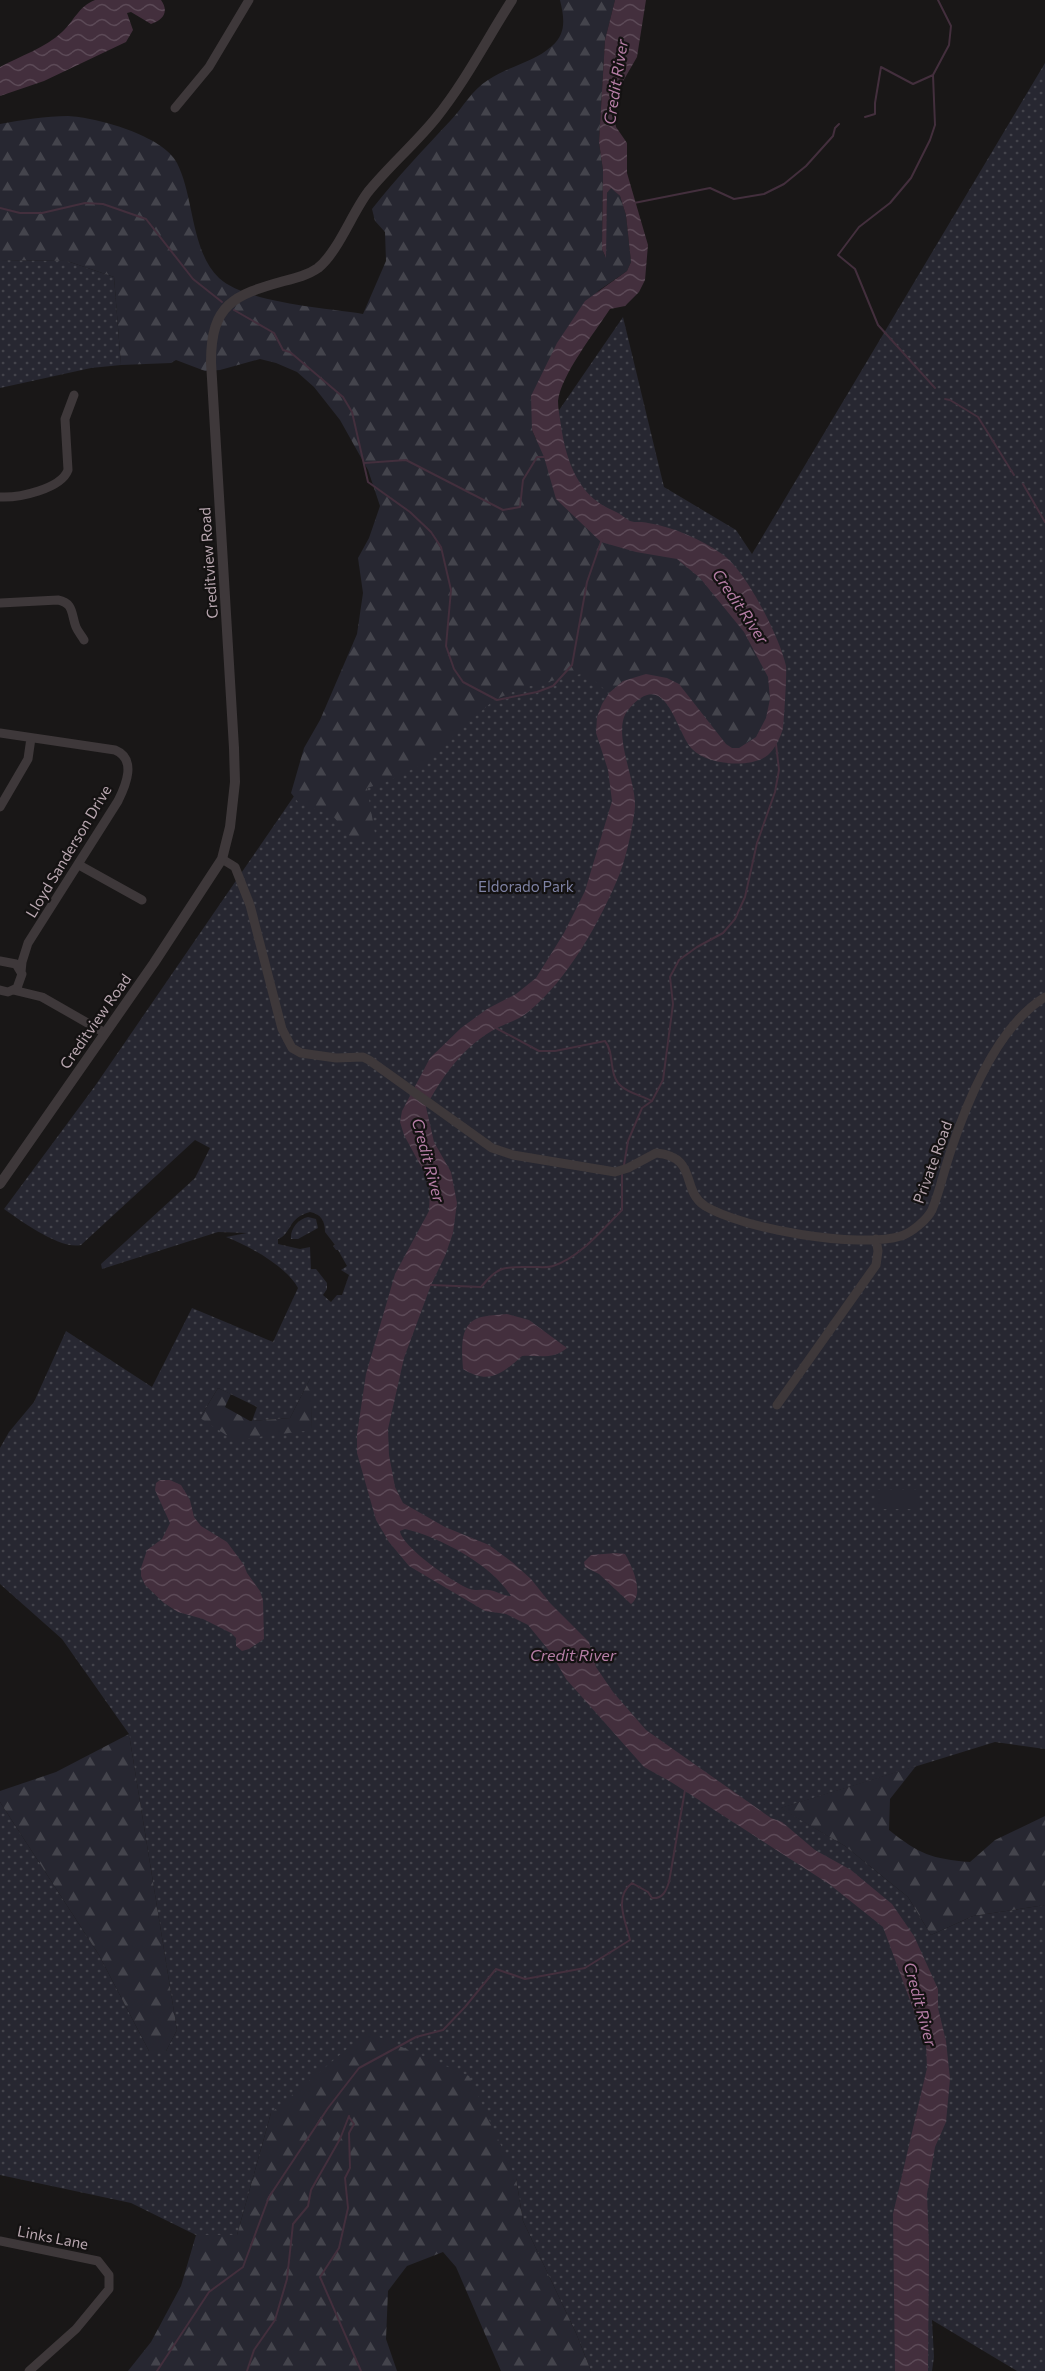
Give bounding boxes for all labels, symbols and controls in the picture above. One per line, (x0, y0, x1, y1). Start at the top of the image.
water label: Credit River (599, 37, 631, 126)
street label: Creditview Road (195, 507, 221, 619)
water label: Credit River (709, 565, 773, 648)
street label: Lloyd Sanderson Drive (21, 781, 115, 920)
park label: Eldorado Park (478, 877, 574, 895)
street label: Creditview Road (56, 970, 134, 1072)
water label: Credit River (409, 1116, 449, 1205)
street label: Private Road (909, 1118, 955, 1206)
water label: Credit River (530, 1645, 617, 1664)
water label: Credit River (901, 1960, 941, 2049)
street label: Links Lane (16, 2221, 90, 2253)

